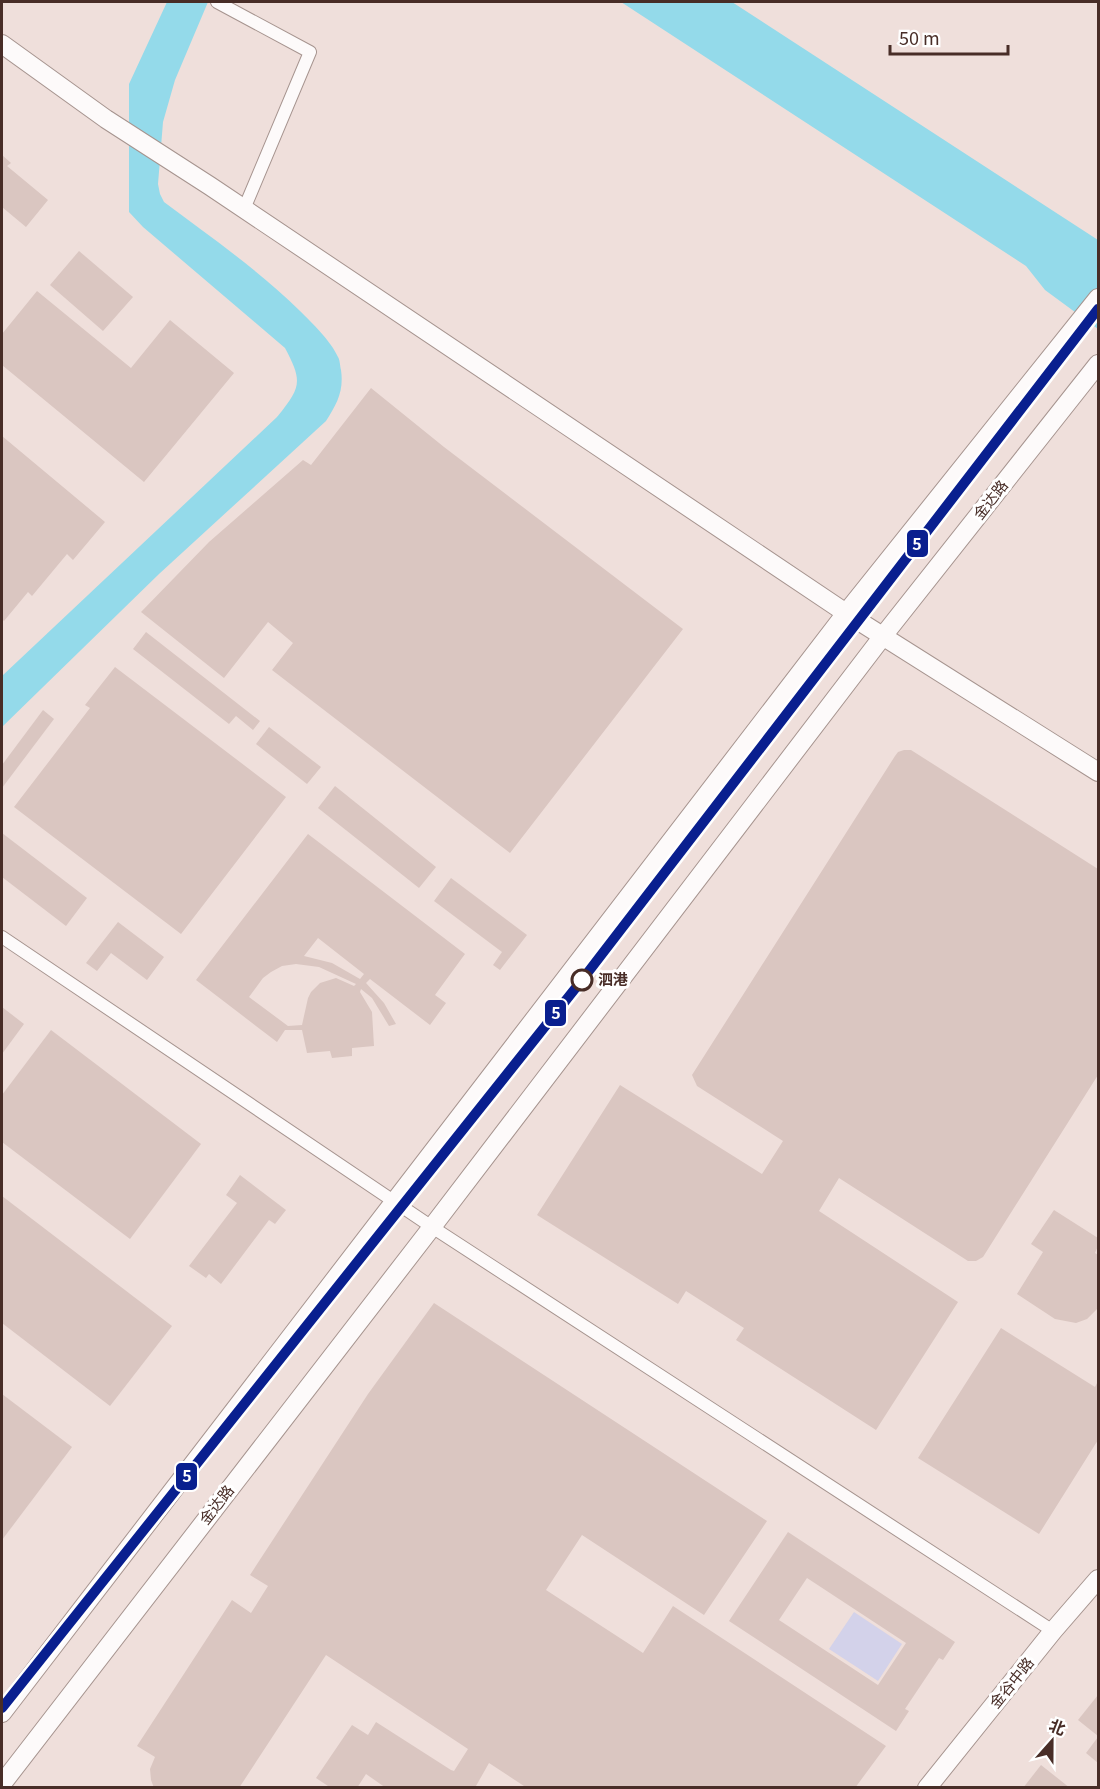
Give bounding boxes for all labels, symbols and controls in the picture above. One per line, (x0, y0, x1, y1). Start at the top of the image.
scale bar (890, 18, 1008, 56)
text: 50 m (899, 24, 940, 50)
street label: 金达路 (968, 475, 1012, 523)
line badge: 5 (906, 529, 929, 558)
text: 5 (912, 531, 922, 555)
place label: 泗港 (598, 968, 628, 989)
marker: 泗港 (571, 969, 593, 991)
line badge: 5 (544, 999, 567, 1027)
text: 5 (551, 1000, 561, 1024)
line badge: 5 (175, 1462, 198, 1491)
text: 5 (182, 1463, 192, 1487)
street label: 金达路 (194, 1480, 238, 1528)
street label: 金谷中路 (984, 1652, 1038, 1712)
north arrow (1022, 1711, 1082, 1771)
text: 北 (1046, 1712, 1070, 1740)

